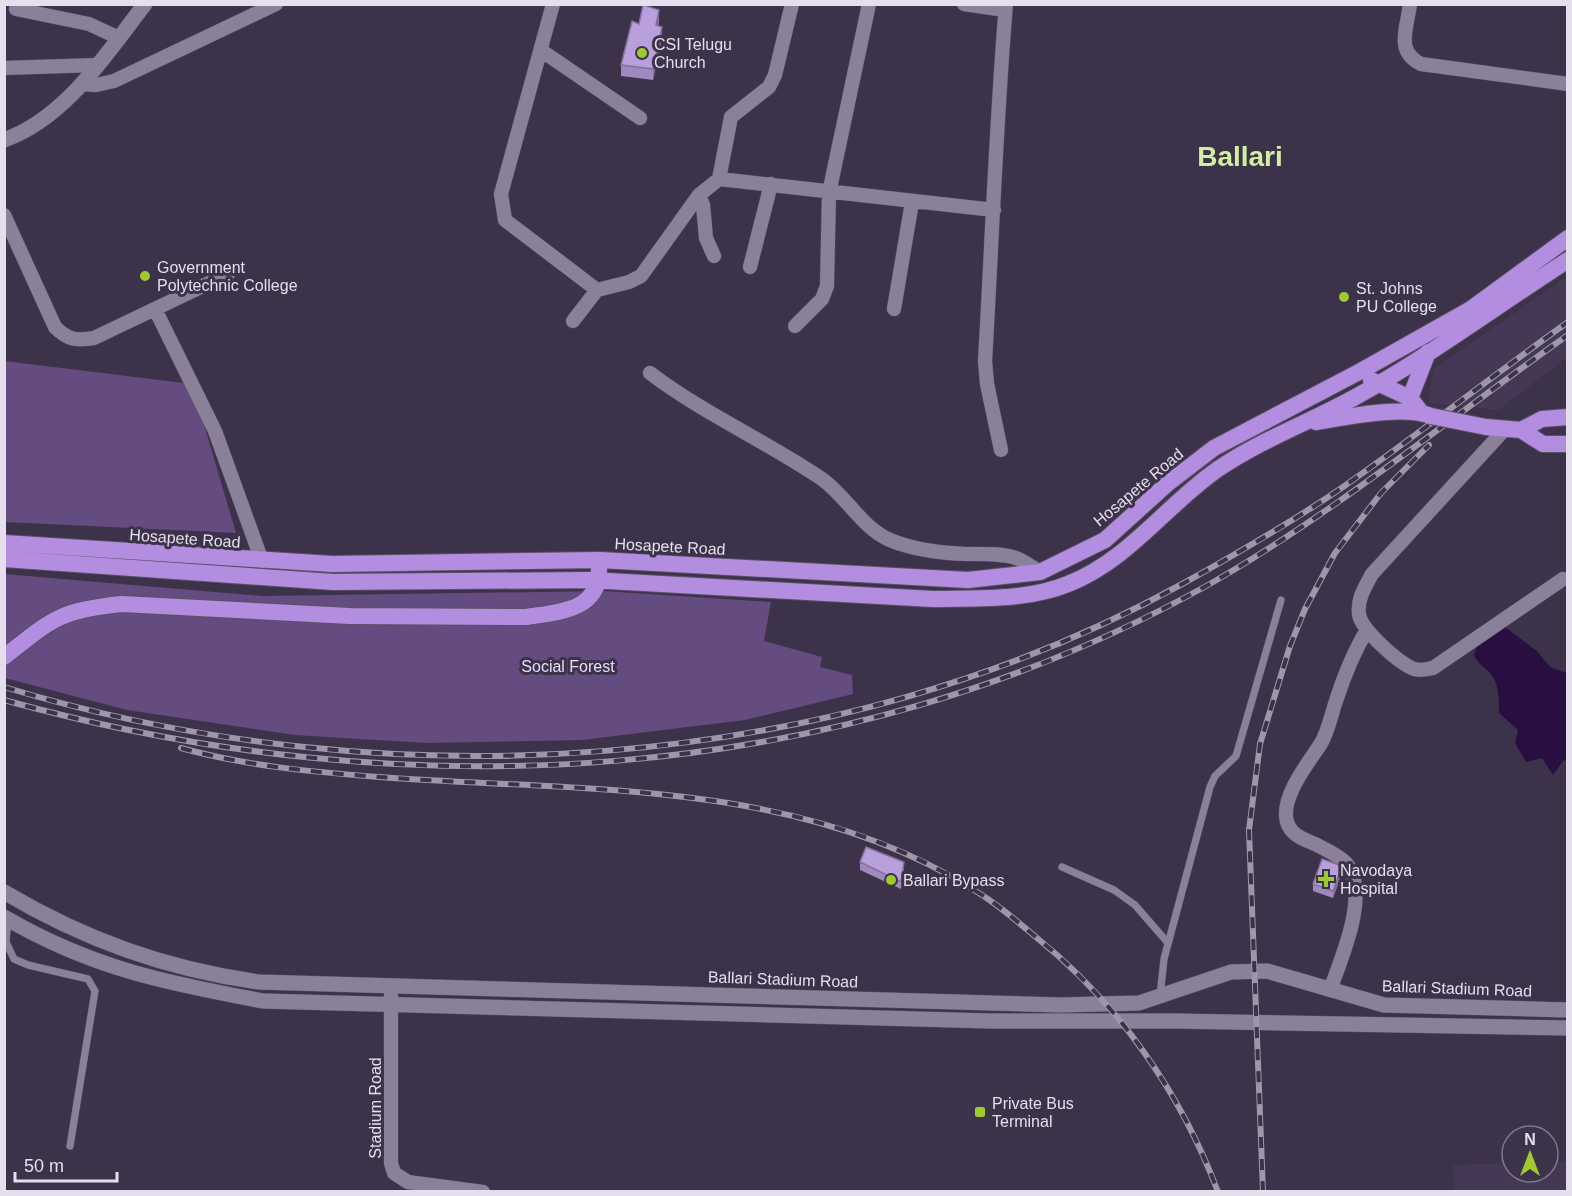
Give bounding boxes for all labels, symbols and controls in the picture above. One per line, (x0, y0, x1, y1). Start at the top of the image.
place label: CSI Telugu Church (654, 36, 732, 71)
marker: CSI Telugu Church (635, 46, 649, 60)
district label: Ballari (1197, 141, 1283, 172)
place label: Government Polytechnic College (157, 259, 298, 294)
marker: Government Polytechnic College (138, 269, 152, 283)
place label: St. Johns PU College (1356, 280, 1437, 315)
marker: St. Johns PU College (1337, 290, 1351, 304)
street label: Hosapete Road (1090, 445, 1186, 530)
street label: Hosapete Road (129, 526, 241, 551)
street label: Hosapete Road (614, 535, 726, 558)
park label: Social Forest (521, 658, 615, 675)
place label: Navodaya Hospital (1340, 862, 1412, 897)
marker: Navodaya Hospital (1317, 870, 1335, 888)
place label: Ballari Bypass (903, 872, 1004, 889)
marker: Ballari Bypass (884, 873, 898, 887)
street label: Ballari Stadium Road (708, 968, 858, 991)
street label: Ballari Stadium Road (1382, 977, 1532, 1000)
street label: Stadium Road (367, 1057, 384, 1159)
place label: Private Bus Terminal (992, 1095, 1074, 1130)
marker: Private Bus Terminal (973, 1105, 987, 1119)
north arrow (1500, 1124, 1560, 1184)
text: N (1524, 1131, 1536, 1148)
scale bar (15, 1145, 117, 1183)
text: 50 m (24, 1156, 64, 1176)

